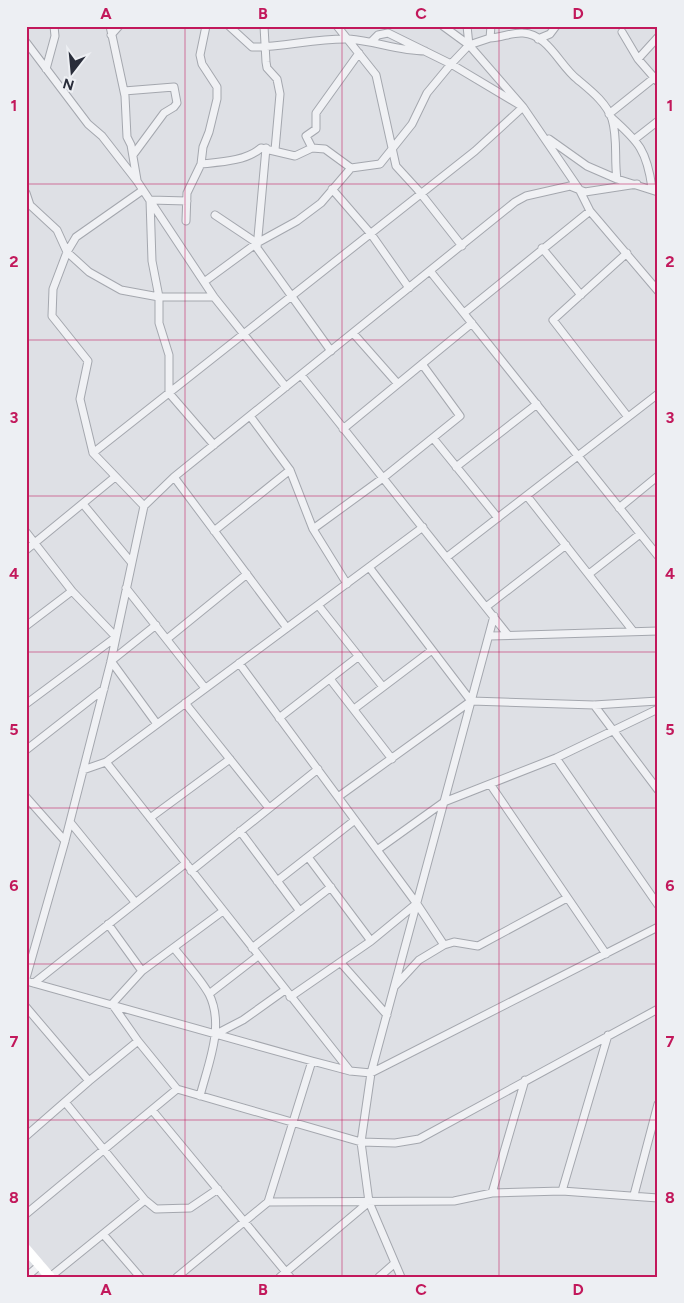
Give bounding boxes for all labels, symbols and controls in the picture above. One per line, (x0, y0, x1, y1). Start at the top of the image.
text: A (100, 4, 112, 23)
text: B (258, 4, 268, 23)
text: C (415, 4, 427, 23)
text: D (572, 4, 584, 23)
north arrow (48, 48, 98, 98)
text: N (61, 74, 76, 94)
text: 1 (11, 96, 17, 115)
text: 1 (667, 96, 673, 115)
text: 2 (9, 252, 19, 271)
text: 2 (665, 252, 675, 271)
text: 3 (10, 408, 19, 427)
text: 3 (666, 408, 675, 427)
text: 4 (9, 564, 19, 583)
text: 4 (665, 564, 675, 583)
text: 5 (9, 720, 19, 739)
text: 5 (665, 720, 675, 739)
text: 6 (9, 876, 19, 895)
text: 6 (665, 876, 675, 895)
text: 7 (10, 1032, 19, 1051)
text: 7 (666, 1032, 675, 1051)
text: 8 (9, 1188, 19, 1207)
text: 8 (665, 1188, 675, 1207)
text: A (100, 1280, 112, 1299)
text: B (258, 1280, 268, 1299)
text: C (415, 1280, 427, 1299)
text: D (572, 1280, 584, 1299)

